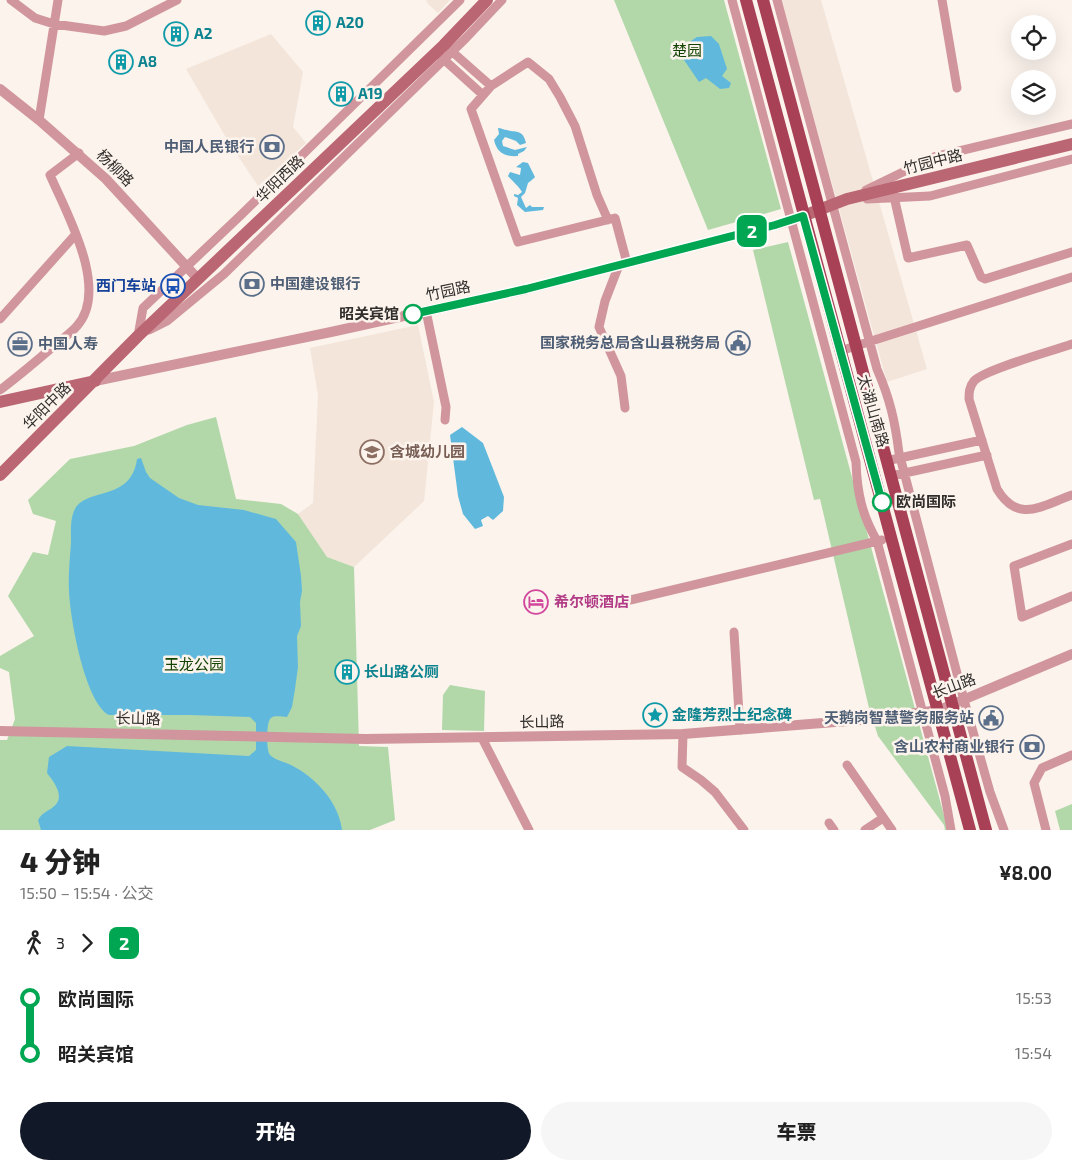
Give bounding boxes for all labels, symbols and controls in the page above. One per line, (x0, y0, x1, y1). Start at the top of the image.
building icon: A20 (305, 10, 331, 36)
place label: A20 (336, 13, 364, 31)
map controls (1011, 15, 1056, 115)
button: locate (1011, 15, 1056, 60)
building icon: A2 (163, 21, 189, 47)
place label: A2 (194, 24, 213, 42)
park label: 楚园 (672, 41, 702, 59)
building icon: A8 (108, 49, 134, 75)
place label: A8 (138, 52, 157, 70)
button: layers (1011, 70, 1056, 115)
building icon: A19 (328, 81, 354, 107)
place label: A19 (358, 84, 383, 102)
bank icon: 中国人民银行 (259, 134, 285, 160)
place label: 中国人民银行 (164, 137, 254, 155)
street label: 杨柳路 (93, 145, 138, 190)
street label: 竹园中路 (901, 145, 964, 177)
street label: 华阳西路 (251, 151, 307, 206)
line badge: 2 (736, 215, 768, 247)
text: 2 (747, 220, 757, 242)
bank icon: 中国建设银行 (239, 271, 265, 297)
bus stop icon: 西门车站 (160, 273, 186, 299)
place label: 中国建设银行 (270, 274, 360, 292)
place label: 西门车站 (96, 276, 156, 294)
street label: 竹园路 (424, 277, 472, 304)
place label: 昭关宾馆 (339, 304, 399, 322)
marker: 昭关宾馆 (403, 304, 423, 324)
public building icon: 国家税务总局含山县税务局 (725, 330, 751, 356)
office icon: 中国人寿 (7, 331, 33, 357)
place label: 国家税务总局含山县税务局 (540, 333, 720, 351)
place label: 中国人寿 (38, 334, 98, 352)
street label: 太湖山南路 (855, 372, 893, 449)
street label: 华阳中路 (19, 378, 74, 433)
school or university icon: 含城幼儿园 (359, 439, 385, 465)
place label: 含城幼儿园 (390, 442, 465, 460)
marker: 欧尚国际 (872, 492, 892, 512)
place label: 欧尚国际 (896, 492, 956, 510)
hotel icon: 希尔顿酒店 (523, 589, 549, 615)
place label: 希尔顿酒店 (554, 592, 629, 610)
park label: 玉龙公园 (164, 655, 224, 673)
building icon: 长山路公厕 (334, 659, 360, 685)
place label: 长山路公厕 (364, 662, 439, 680)
street label: 长山路 (929, 669, 978, 701)
place icon: 金隆芳烈士纪念碑 (642, 702, 668, 728)
place label: 金隆芳烈士纪念碑 (672, 705, 792, 723)
public building icon: 天鹅岗智慧警务服务站 (978, 705, 1004, 731)
place label: 天鹅岗智慧警务服务站 (824, 708, 974, 726)
street label: 长山路 (115, 709, 161, 727)
street label: 长山路 (519, 712, 565, 730)
bank icon: 含山农村商业银行 (1019, 734, 1045, 760)
place label: 含山农村商业银行 (894, 737, 1014, 755)
text: 4 分钟 (20, 844, 100, 878)
text: ¥8.00 (999, 861, 1052, 884)
text: 15:50 – 15:54 · 公交 (20, 883, 154, 902)
icon: walk (20, 929, 48, 957)
icon: forward (73, 929, 101, 957)
text: 2 (119, 932, 129, 954)
text: 3 (56, 933, 65, 952)
text: 欧尚国际 (58, 987, 134, 1010)
text: 15:53 (1016, 988, 1052, 1007)
text: 昭关宾馆 (58, 1042, 134, 1065)
text: 15:54 (1015, 1043, 1052, 1062)
button: 开始 (20, 1102, 531, 1160)
button: 车票 (541, 1102, 1052, 1160)

